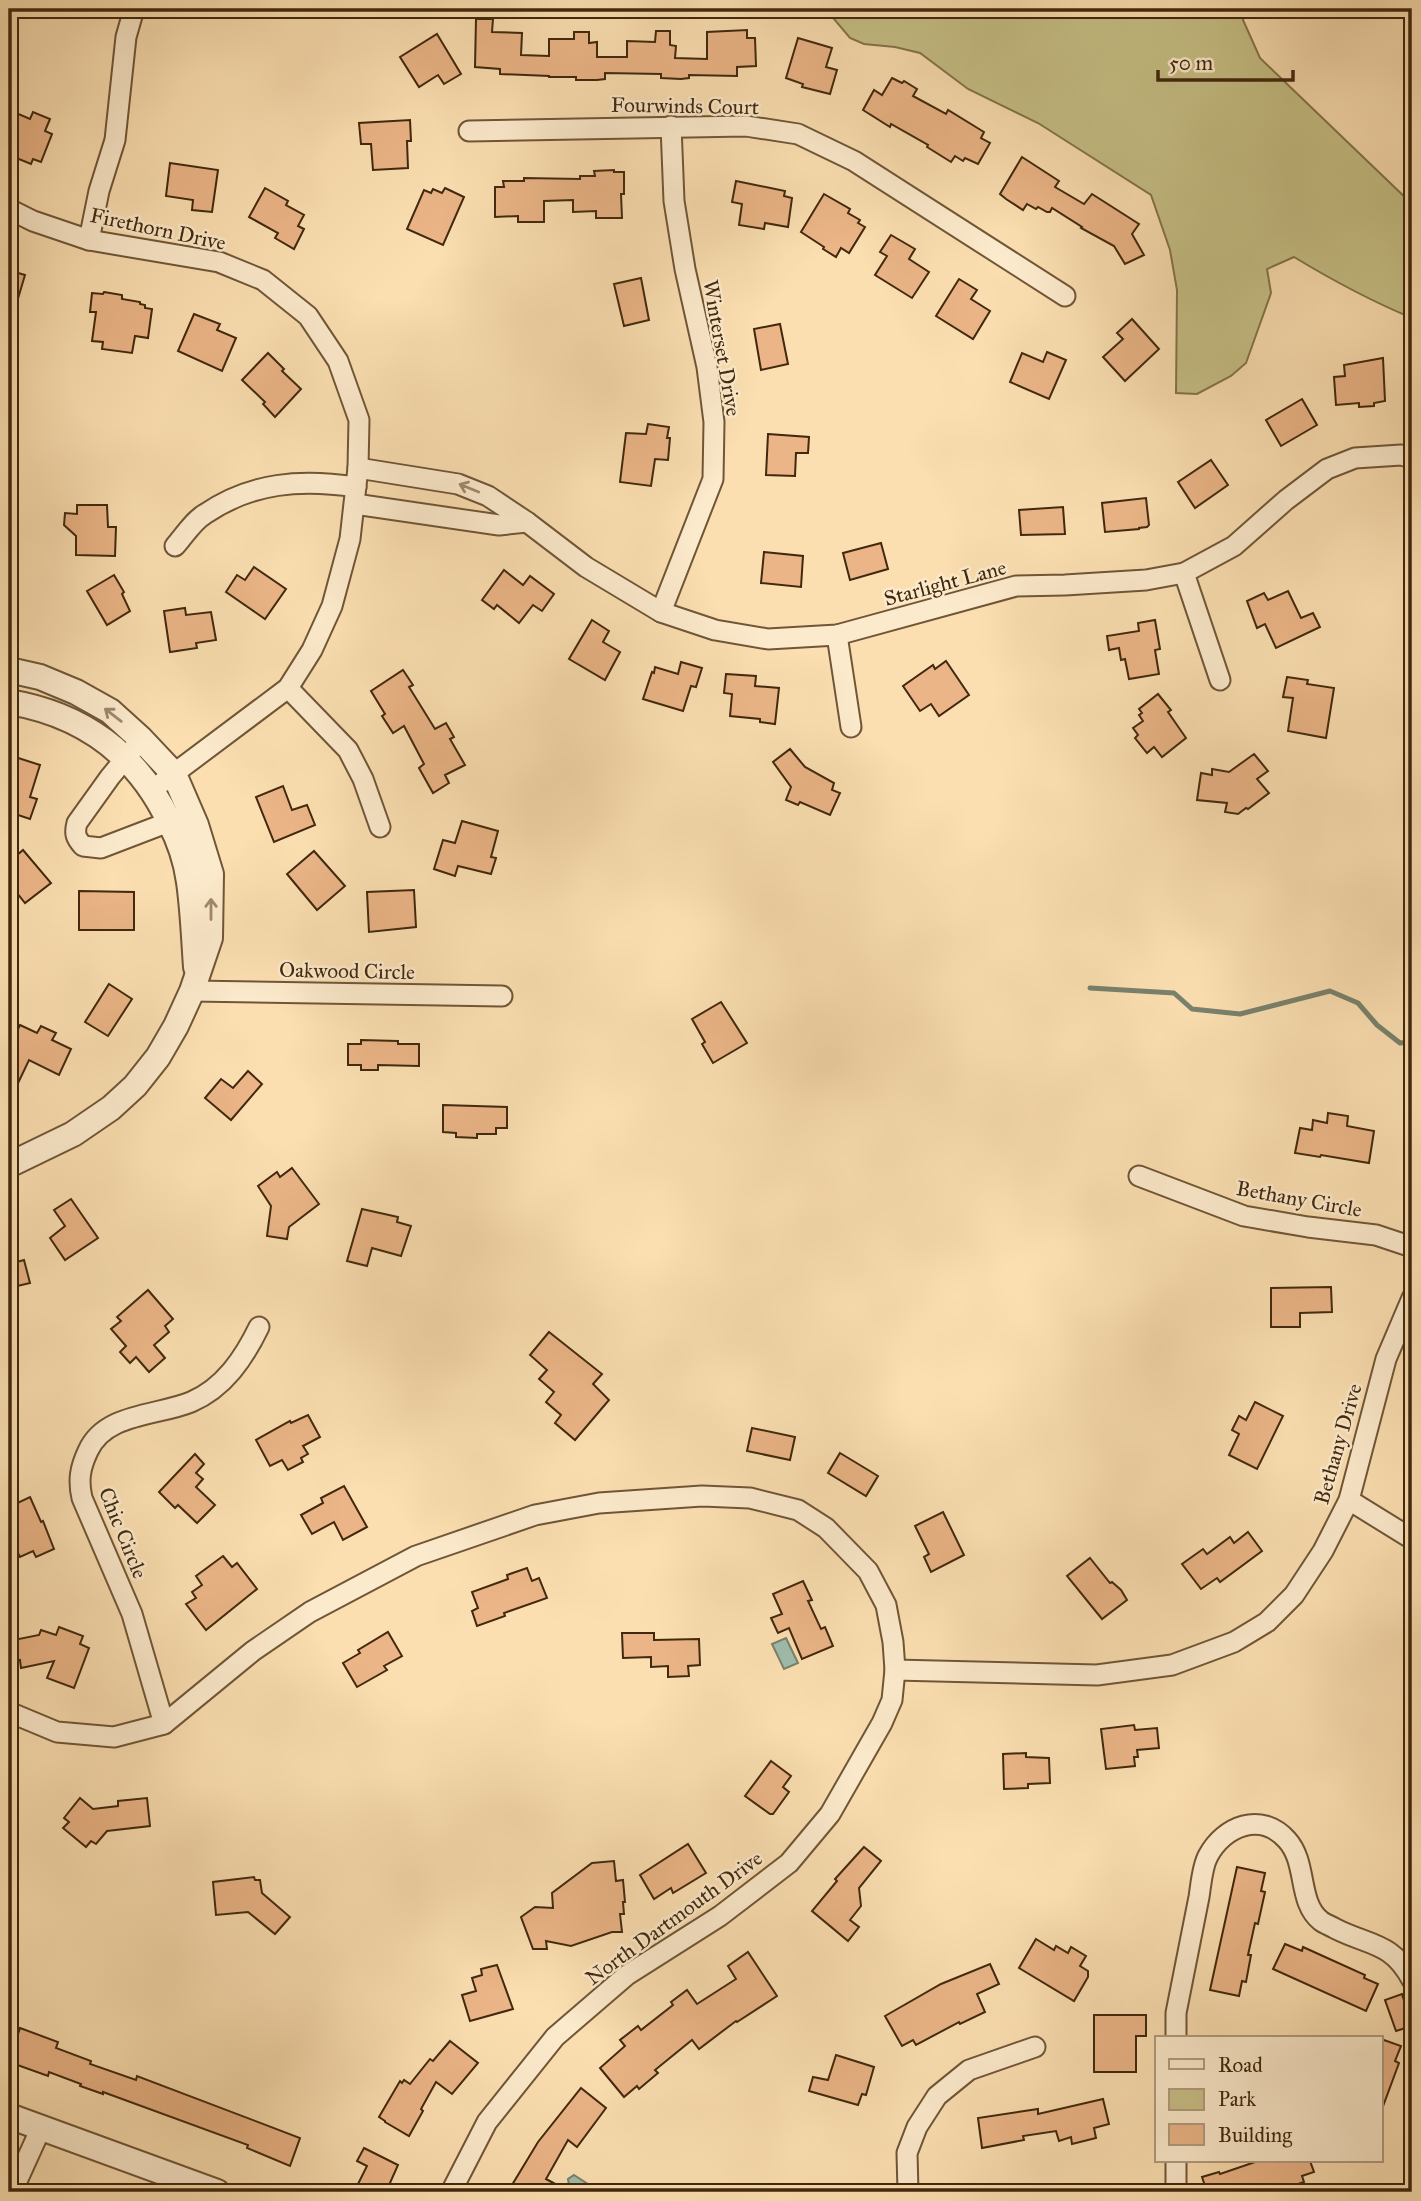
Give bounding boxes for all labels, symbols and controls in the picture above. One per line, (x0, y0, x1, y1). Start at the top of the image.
scale bar (1158, 38, 1293, 82)
text: 50 m (1169, 50, 1214, 76)
street label: Fourwinds Court (611, 92, 760, 120)
street label: Firethorn Drive (88, 202, 228, 256)
street label: Winterset Drive (697, 278, 747, 418)
one-way arrow (458, 480, 480, 493)
street label: Starlight Lane (881, 554, 1009, 612)
one-way arrow (104, 707, 122, 722)
one-way arrow (204, 898, 218, 921)
street label: Oakwood Circle (279, 957, 415, 985)
street label: Bethany Circle (1234, 1175, 1364, 1223)
street label: Bethany Drive (1308, 1380, 1368, 1507)
street label: Chic Circle (93, 1484, 153, 1583)
street label: North Dartmouth Drive (581, 1845, 768, 1991)
legend (1155, 2036, 1382, 2162)
text: Road (1218, 2052, 1263, 2078)
text: Park (1218, 2086, 1256, 2112)
text: Building (1218, 2122, 1292, 2148)

